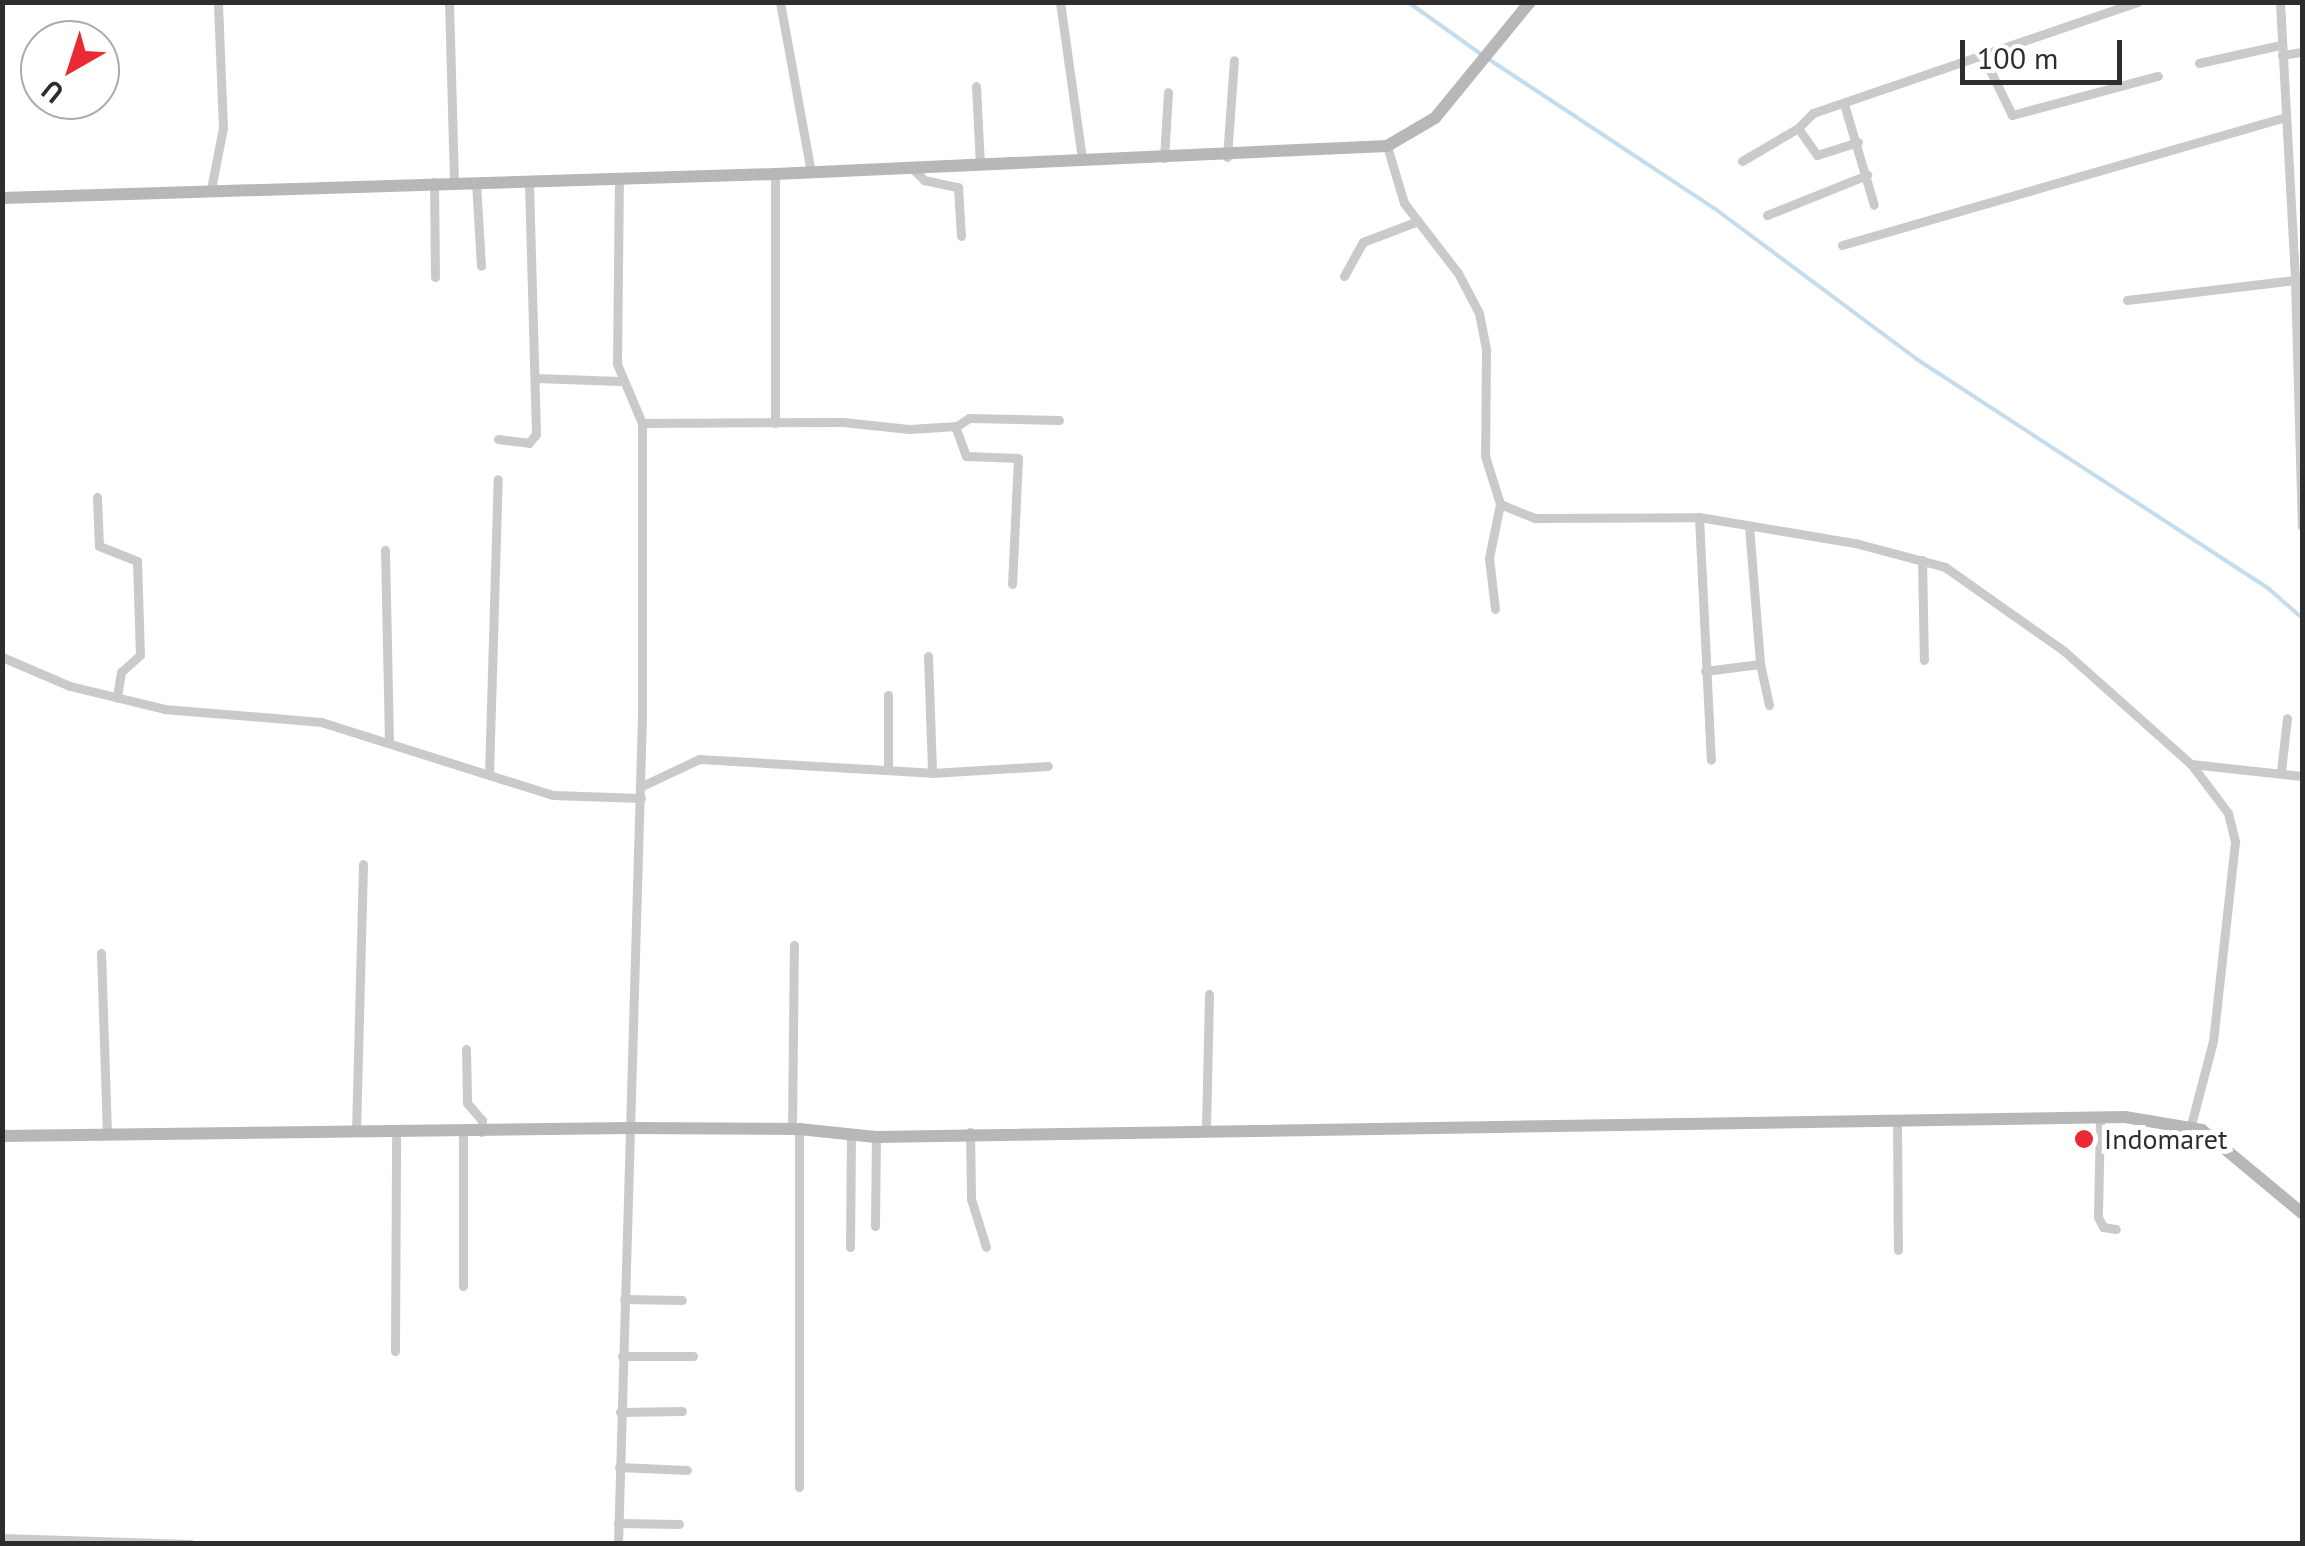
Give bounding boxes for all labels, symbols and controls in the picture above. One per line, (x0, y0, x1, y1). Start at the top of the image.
north arrow (20, 20, 120, 120)
scale bar (1965, 20, 2128, 82)
text: 100 m (1977, 38, 2058, 77)
text: U (34, 72, 71, 112)
place label: Indomaret (2104, 1122, 2227, 1156)
marker: Indomaret (2073, 1128, 2095, 1150)

